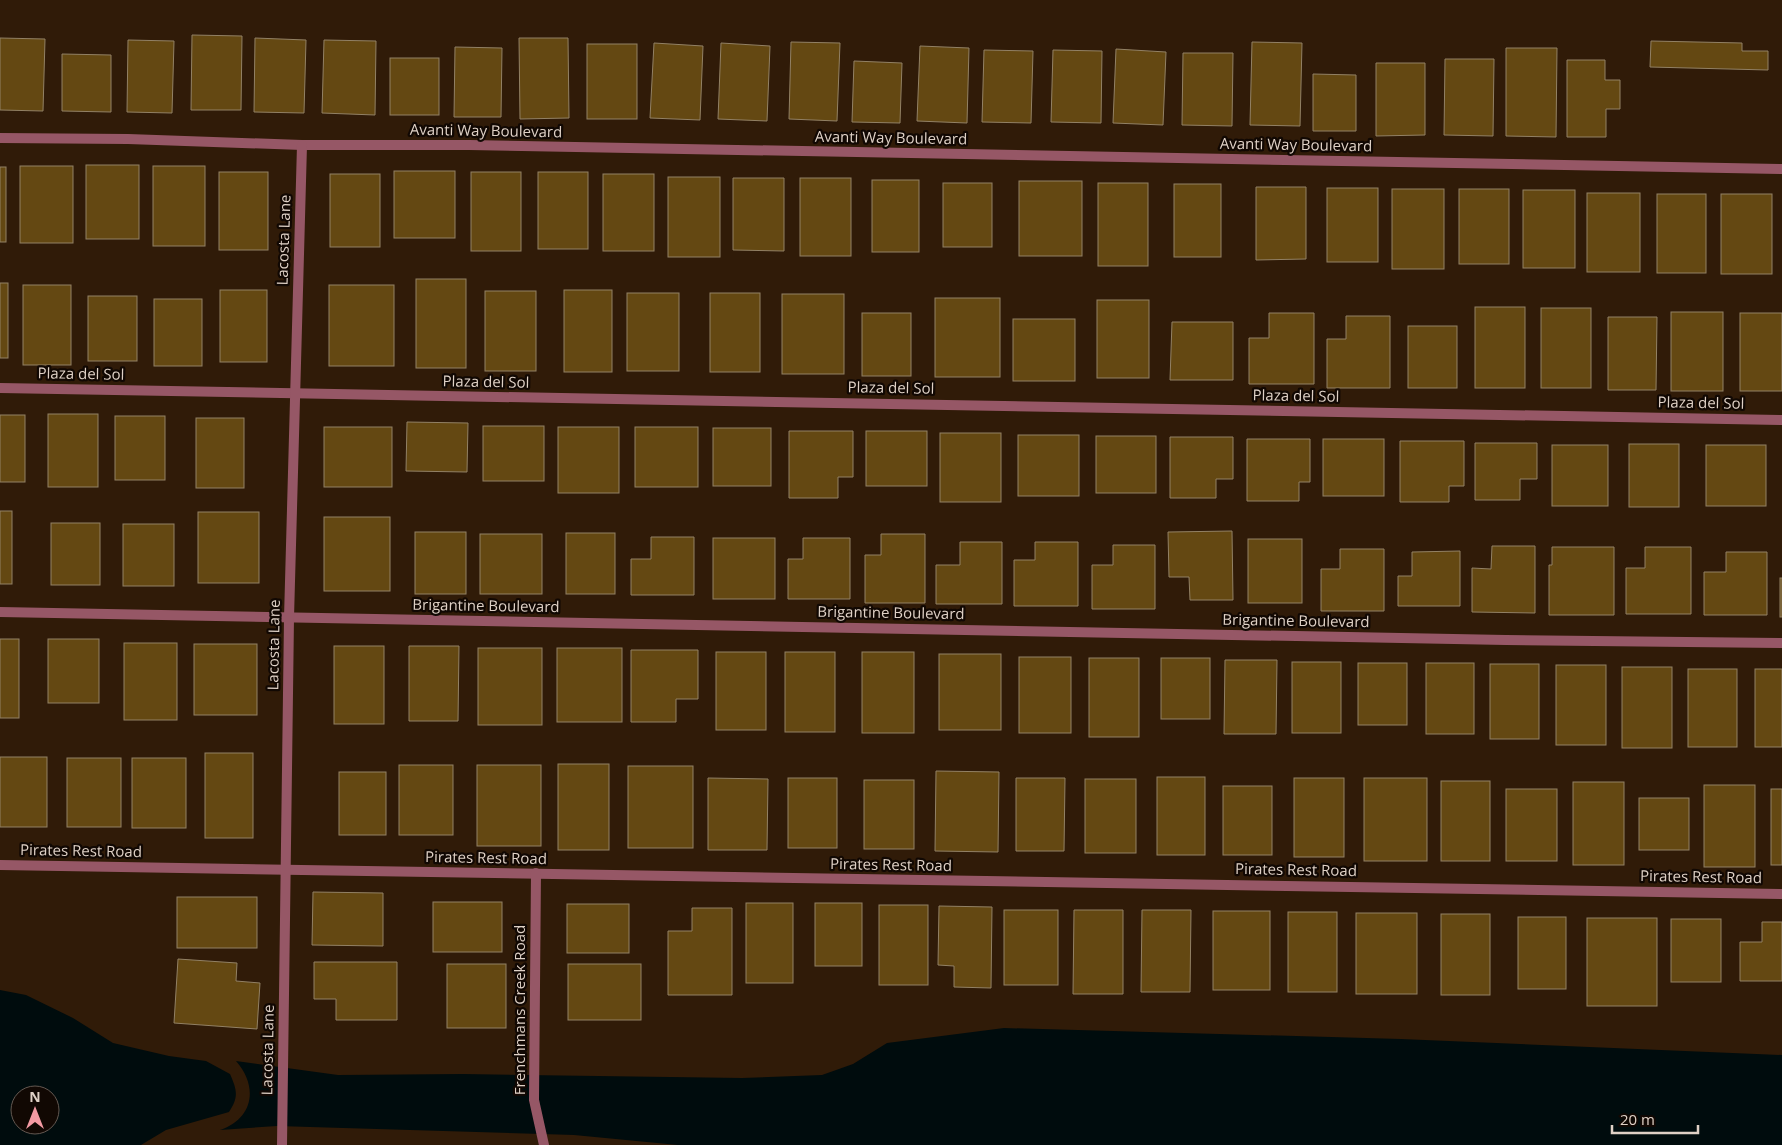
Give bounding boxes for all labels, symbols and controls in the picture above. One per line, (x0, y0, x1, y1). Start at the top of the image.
street label: Avanti Way Boulevard (410, 119, 562, 141)
street label: Avanti Way Boulevard (815, 126, 967, 148)
street label: Avanti Way Boulevard (1220, 133, 1372, 155)
street label: Lacosta Lane (271, 194, 295, 286)
street label: Plaza del Sol (37, 362, 125, 384)
street label: Plaza del Sol (442, 370, 530, 392)
street label: Plaza del Sol (847, 376, 935, 398)
street label: Plaza del Sol (1252, 384, 1340, 406)
street label: Plaza del Sol (1657, 391, 1745, 413)
street label: Brigantine Boulevard (412, 594, 560, 616)
street label: Lacosta Lane (262, 599, 284, 691)
street label: Brigantine Boulevard (817, 601, 965, 623)
street label: Brigantine Boulevard (1222, 609, 1370, 631)
street label: Pirates Rest Road (20, 839, 142, 861)
street label: Pirates Rest Road (425, 846, 547, 868)
street label: Pirates Rest Road (830, 853, 952, 875)
street label: Pirates Rest Road (1235, 858, 1357, 880)
street label: Pirates Rest Road (1640, 865, 1762, 887)
street label: Frenchmans Creek Road (509, 925, 529, 1095)
street label: Lacosta Lane (256, 1004, 278, 1096)
north arrow (10, 1085, 60, 1135)
text: N (29, 1087, 41, 1106)
scale bar (1612, 1102, 1698, 1134)
text: 20 m (1620, 1109, 1655, 1129)

